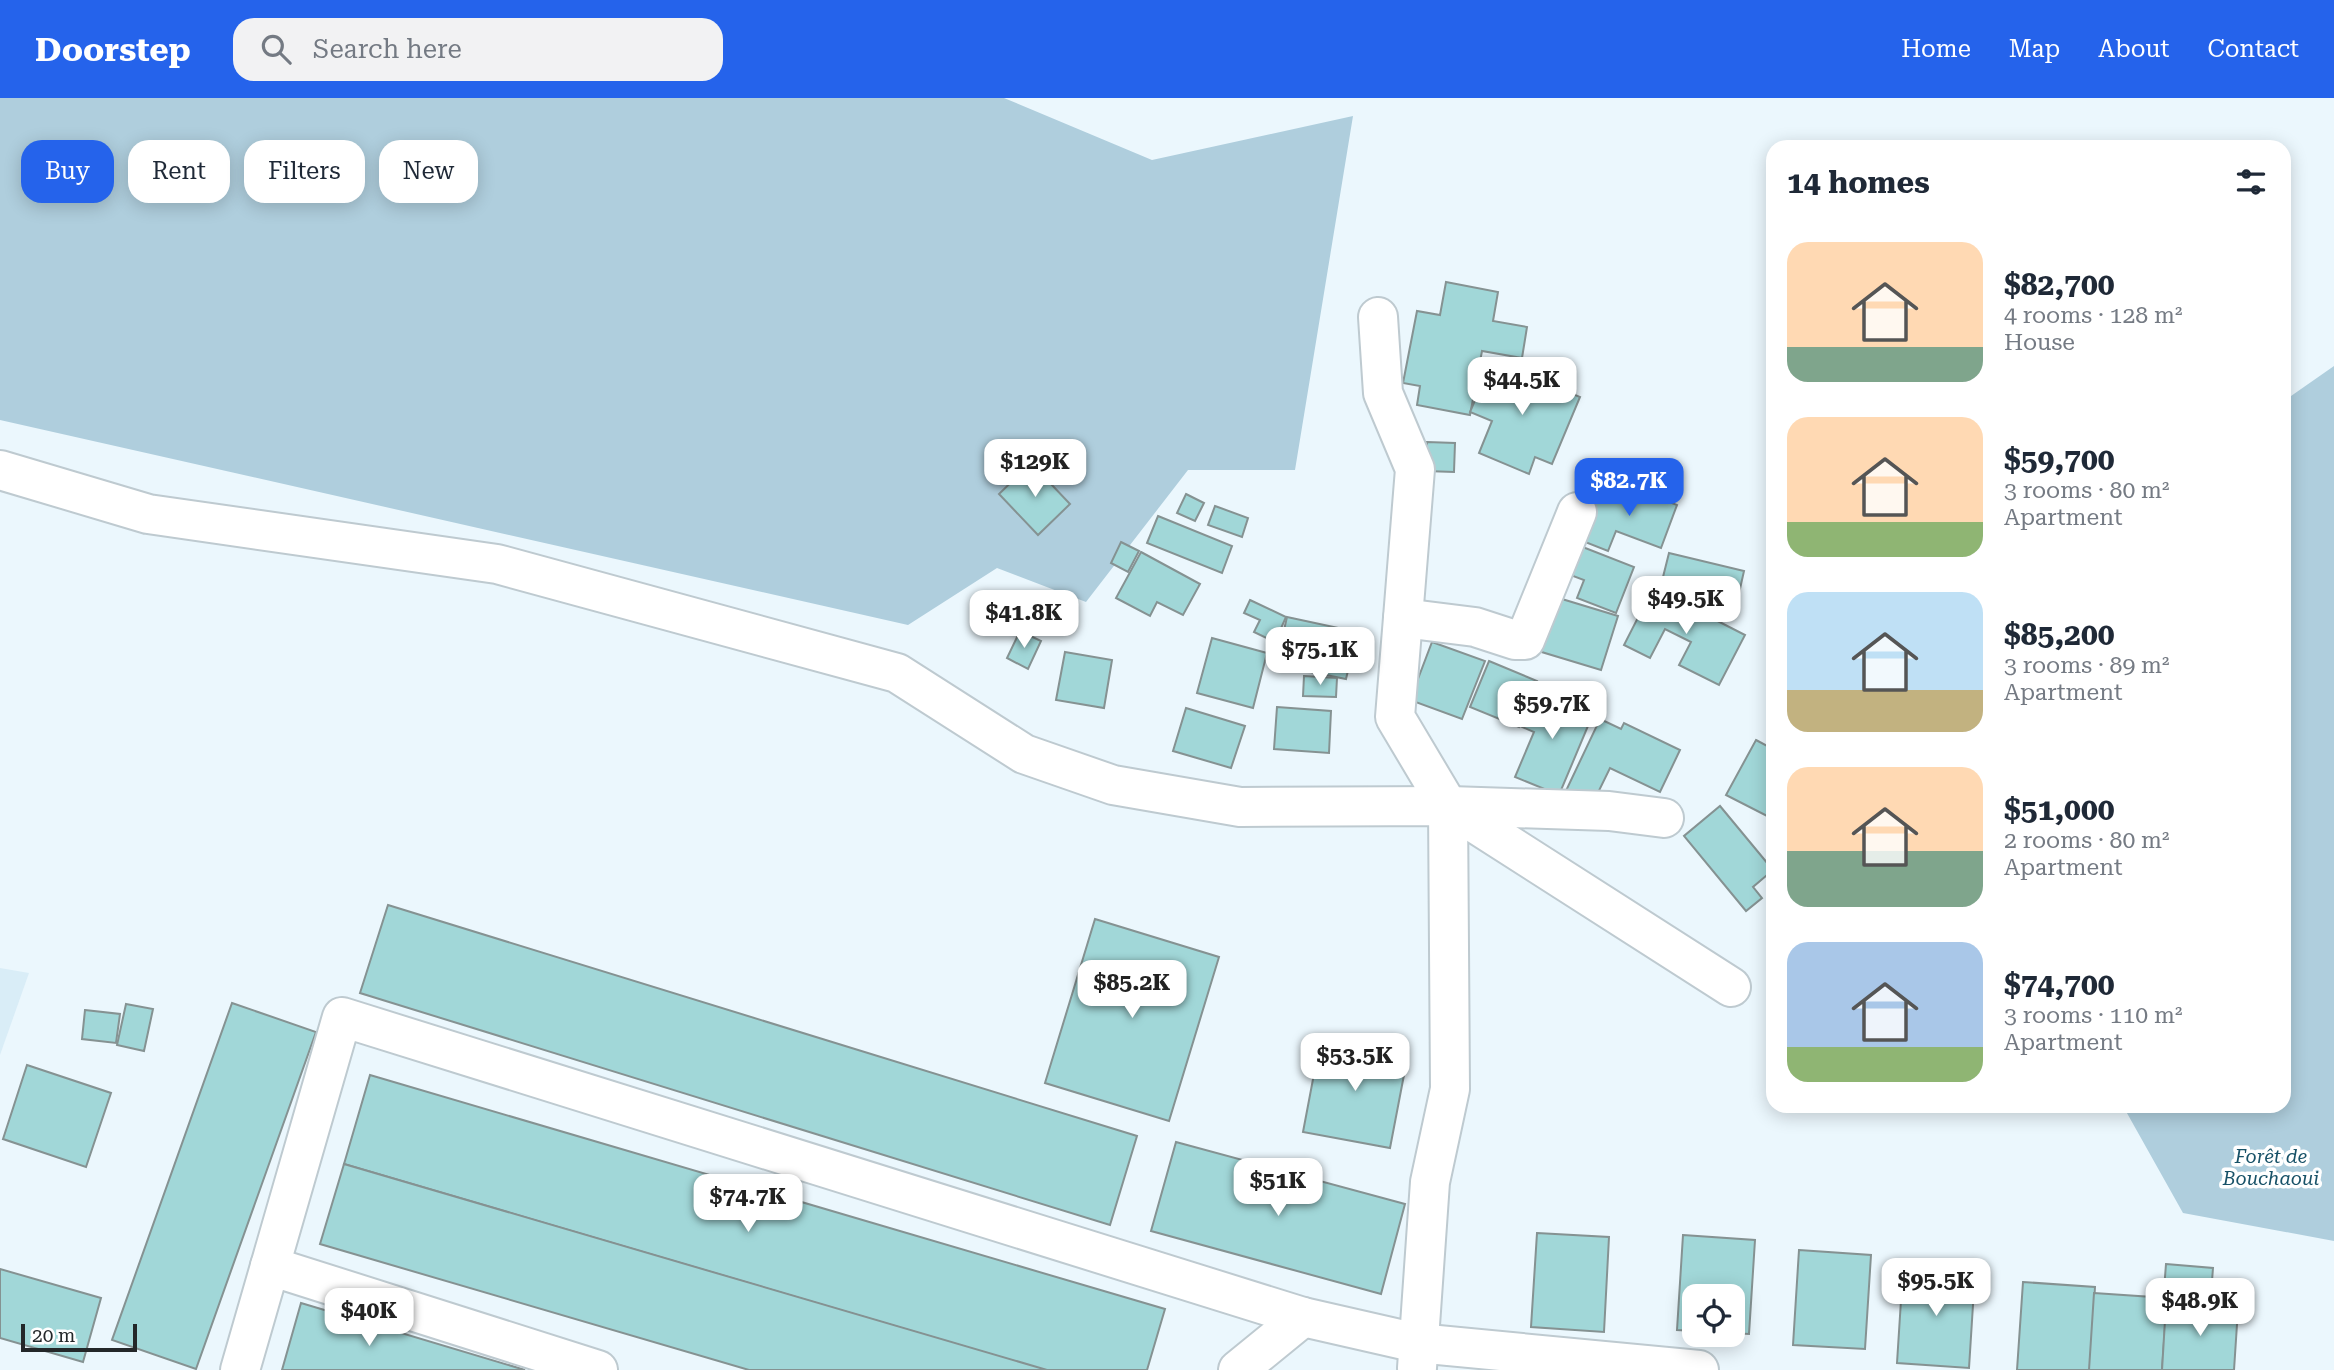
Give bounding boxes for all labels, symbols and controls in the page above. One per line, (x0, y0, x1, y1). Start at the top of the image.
search box (233, 18, 723, 81)
text: Doorstep (35, 30, 191, 69)
icon: search (257, 30, 295, 68)
text: Search here (313, 34, 462, 64)
text: Home (1901, 35, 1971, 63)
text: Map (2009, 35, 2060, 63)
text: About (2098, 35, 2169, 63)
text: Contact (2207, 35, 2299, 63)
chip: Buy (21, 140, 114, 203)
chip: Rent (128, 140, 230, 203)
chip: Filters (244, 140, 365, 203)
chip: New (379, 140, 478, 203)
icon: filters (2232, 163, 2270, 201)
text: 14 homes (1787, 165, 1930, 200)
text: $82,700 (2004, 267, 2115, 302)
icon: home (1843, 270, 1927, 354)
text: 4 rooms · 128 m² (2004, 302, 2182, 329)
text: House (2004, 329, 2075, 356)
pin: $44.5K (1465, 358, 1579, 417)
text: $44.5K (1484, 366, 1560, 393)
pin: $129K (986, 440, 1084, 499)
text: $59,700 (2004, 442, 2115, 477)
icon: home (1843, 445, 1927, 529)
text: $129K (1000, 448, 1070, 475)
pin: $82.7K (1572, 458, 1686, 518)
text: $82.7K (1591, 467, 1667, 494)
text: 3 rooms · 80 m² (2004, 477, 2170, 504)
text: Apartment (2004, 504, 2123, 531)
pin: $49.5K (1629, 576, 1743, 636)
text: $49.5K (1648, 585, 1724, 612)
pin: $41.8K (967, 590, 1081, 650)
text: $41.8K (986, 599, 1062, 626)
text: $85,200 (2004, 617, 2115, 652)
icon: home (1843, 620, 1927, 704)
pin: $75.1K (1263, 628, 1377, 687)
text: $75.1K (1282, 636, 1358, 663)
text: 3 rooms · 89 m² (2004, 652, 2170, 679)
text: Apartment (2004, 679, 2123, 706)
pin: $59.7K (1495, 682, 1609, 741)
text: $59.7K (1514, 690, 1590, 717)
text: $51,000 (2004, 792, 2115, 827)
icon: home (1843, 795, 1927, 879)
text: 2 rooms · 80 m² (2004, 827, 2170, 854)
text: Apartment (2004, 854, 2123, 881)
pin: $85.2K (1075, 960, 1189, 1020)
text: $74,700 (2004, 967, 2115, 1002)
text: $85.2K (1094, 969, 1170, 996)
icon: home (1843, 970, 1927, 1054)
text: 3 rooms · 110 m² (2004, 1002, 2182, 1029)
text: Apartment (2004, 1029, 2123, 1056)
pin: $53.5K (1298, 1034, 1412, 1093)
text: $53.5K (1317, 1042, 1393, 1069)
park label: Forêt de Bouchaoui (2222, 1145, 2319, 1190)
pin: $51K (1237, 1158, 1319, 1218)
text: $51K (1250, 1167, 1306, 1194)
pin: $74.7K (691, 1174, 805, 1234)
text: $74.7K (710, 1183, 786, 1210)
pin: $95.5K (1879, 1258, 1993, 1318)
text: $95.5K (1898, 1267, 1974, 1294)
pin: $48.9K (2143, 1278, 2257, 1338)
map controls (1682, 1284, 1745, 1347)
button: locate (1682, 1284, 1745, 1347)
text: $48.9K (2162, 1287, 2238, 1314)
pin: $40K (328, 1288, 410, 1348)
text: $40K (341, 1297, 397, 1324)
scale bar (21, 1321, 136, 1353)
text: 20 m (32, 1324, 75, 1347)

